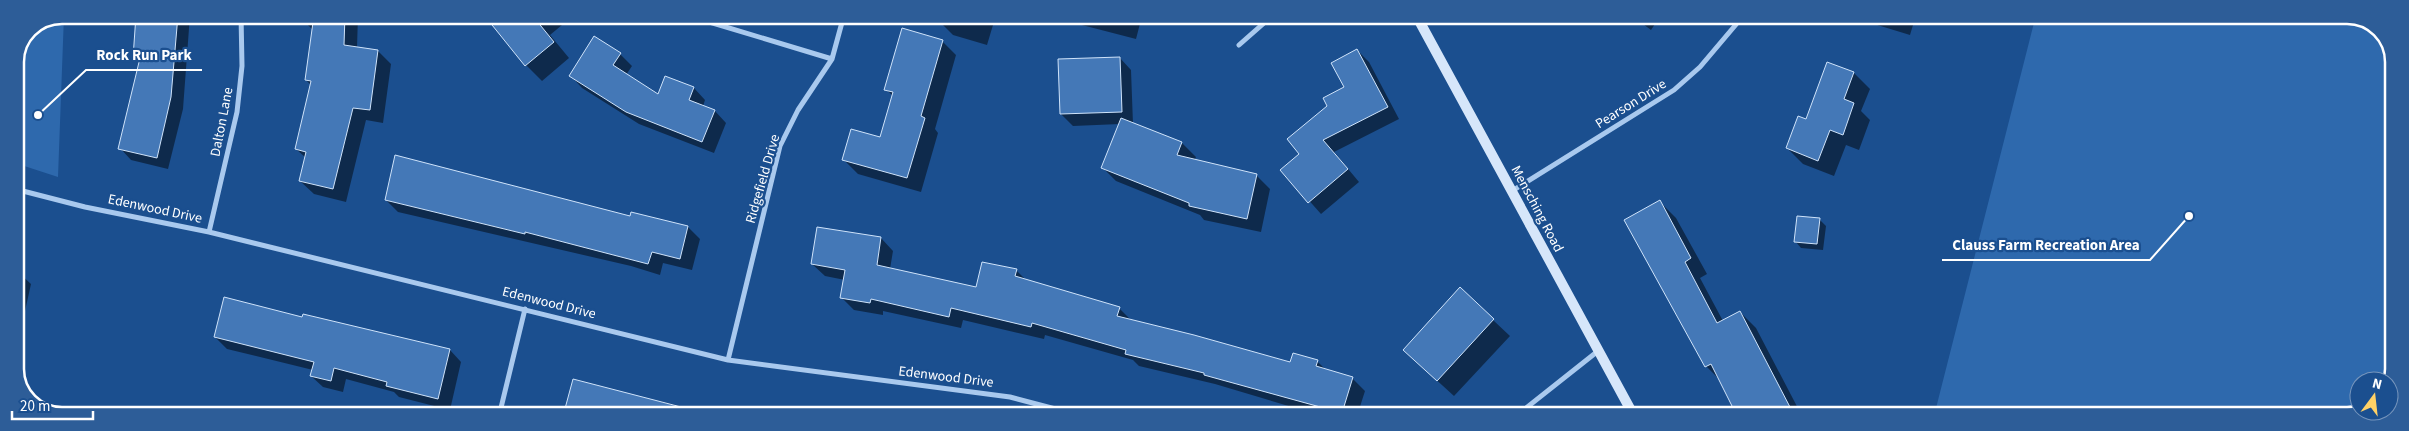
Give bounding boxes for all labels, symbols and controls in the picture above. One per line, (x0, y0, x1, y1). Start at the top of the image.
callout: Rock Run Park (86, 40, 202, 70)
text: Rock Run Park (96, 45, 192, 66)
street label: Pearson Drive (1592, 74, 1670, 134)
street label: Dalton Lane (205, 86, 239, 158)
street label: Ridgefield Drive (741, 132, 785, 226)
street label: Mensching Road (1506, 162, 1568, 256)
street label: Edenwood Drive (106, 189, 204, 229)
callout: Clauss Farm Recreation Area (1942, 230, 2150, 260)
text: Clauss Farm Recreation Area (1952, 235, 2140, 256)
street label: Edenwood Drive (500, 282, 598, 324)
street label: Edenwood Drive (897, 361, 995, 393)
north arrow (2349, 371, 2399, 421)
text: N (2370, 374, 2384, 395)
scale bar (12, 388, 94, 420)
text: 20 m (20, 396, 50, 417)

